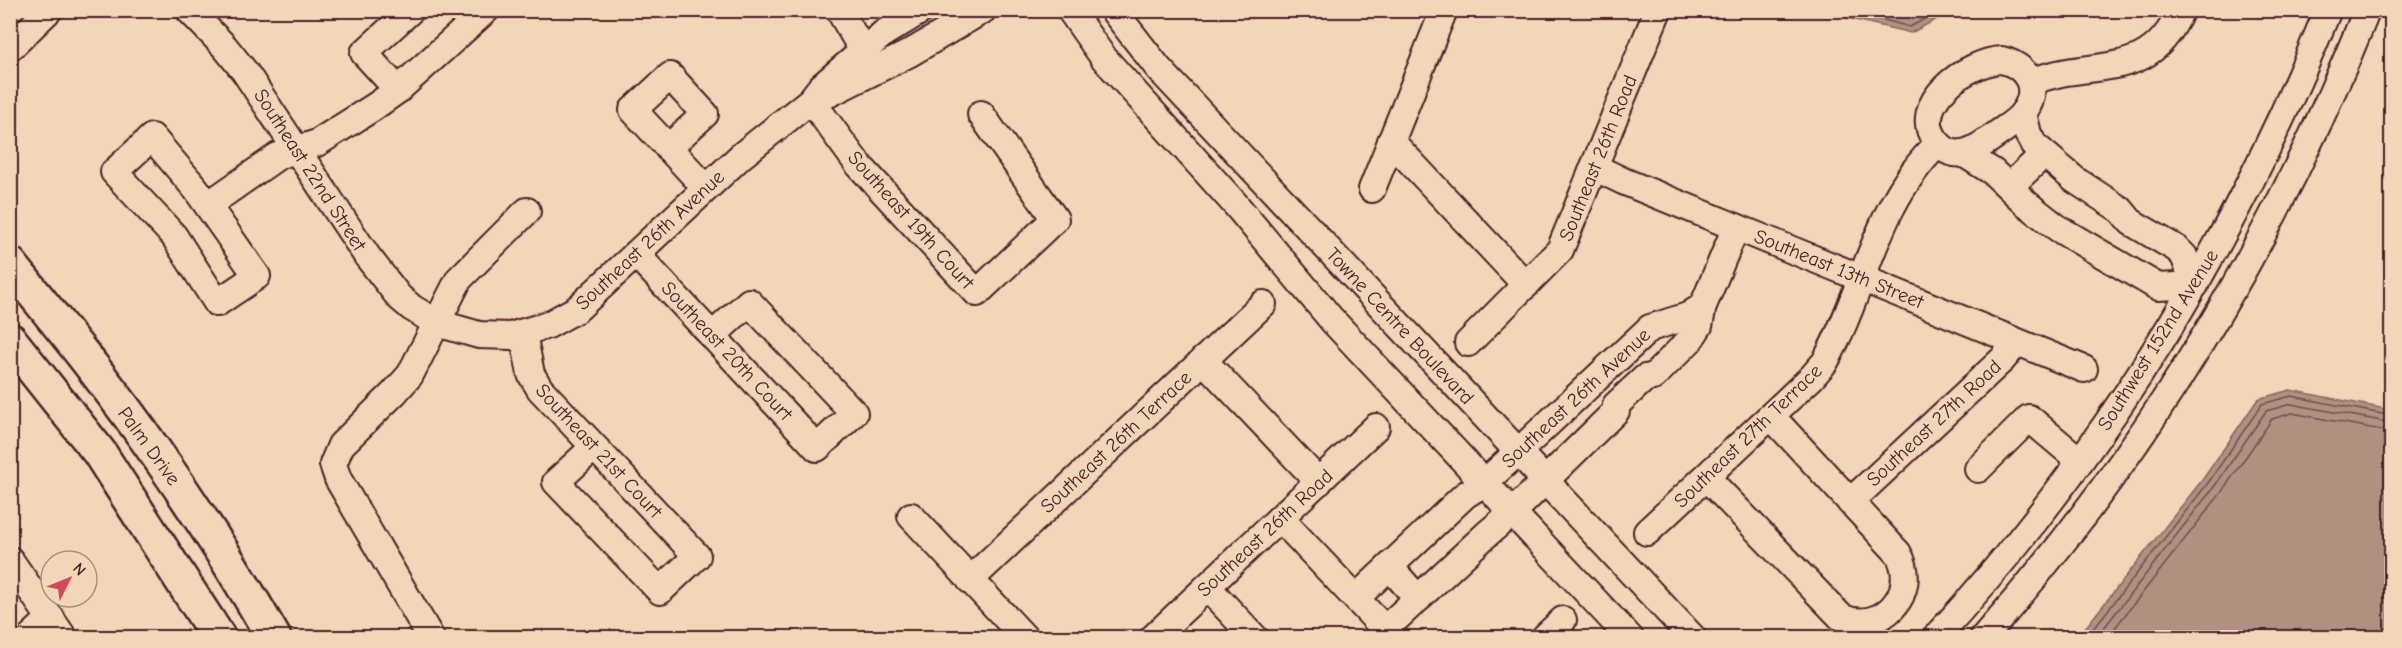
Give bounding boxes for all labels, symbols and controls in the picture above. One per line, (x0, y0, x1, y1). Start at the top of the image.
street label: Southeast 26th Road (1554, 72, 1642, 244)
street label: Southeast 22nd Street (249, 85, 372, 256)
street label: Southeast 19th Court (843, 146, 980, 295)
street label: Southeast 26th Avenue (571, 165, 729, 315)
street label: Southeast 13th Street (1751, 225, 1928, 314)
street label: Towne Centre Boulevard (1321, 243, 1479, 409)
street label: Southwest 152nd Avenue (2093, 245, 2223, 435)
street label: Southeast 20th Court (657, 277, 798, 426)
street label: Southeast 26th Avenue (1497, 323, 1655, 473)
street label: Southeast 27th Road (1862, 355, 2006, 491)
street label: Southeast 27th Terrace (1669, 359, 1827, 513)
street label: Southeast 26th Terrace (1036, 366, 1196, 518)
street label: Southeast 21st Court (531, 379, 668, 524)
street label: Palm Drive (113, 402, 185, 490)
street label: Southeast 26th Road (1192, 464, 1338, 602)
north arrow (39, 549, 99, 609)
text: N (69, 559, 89, 579)

